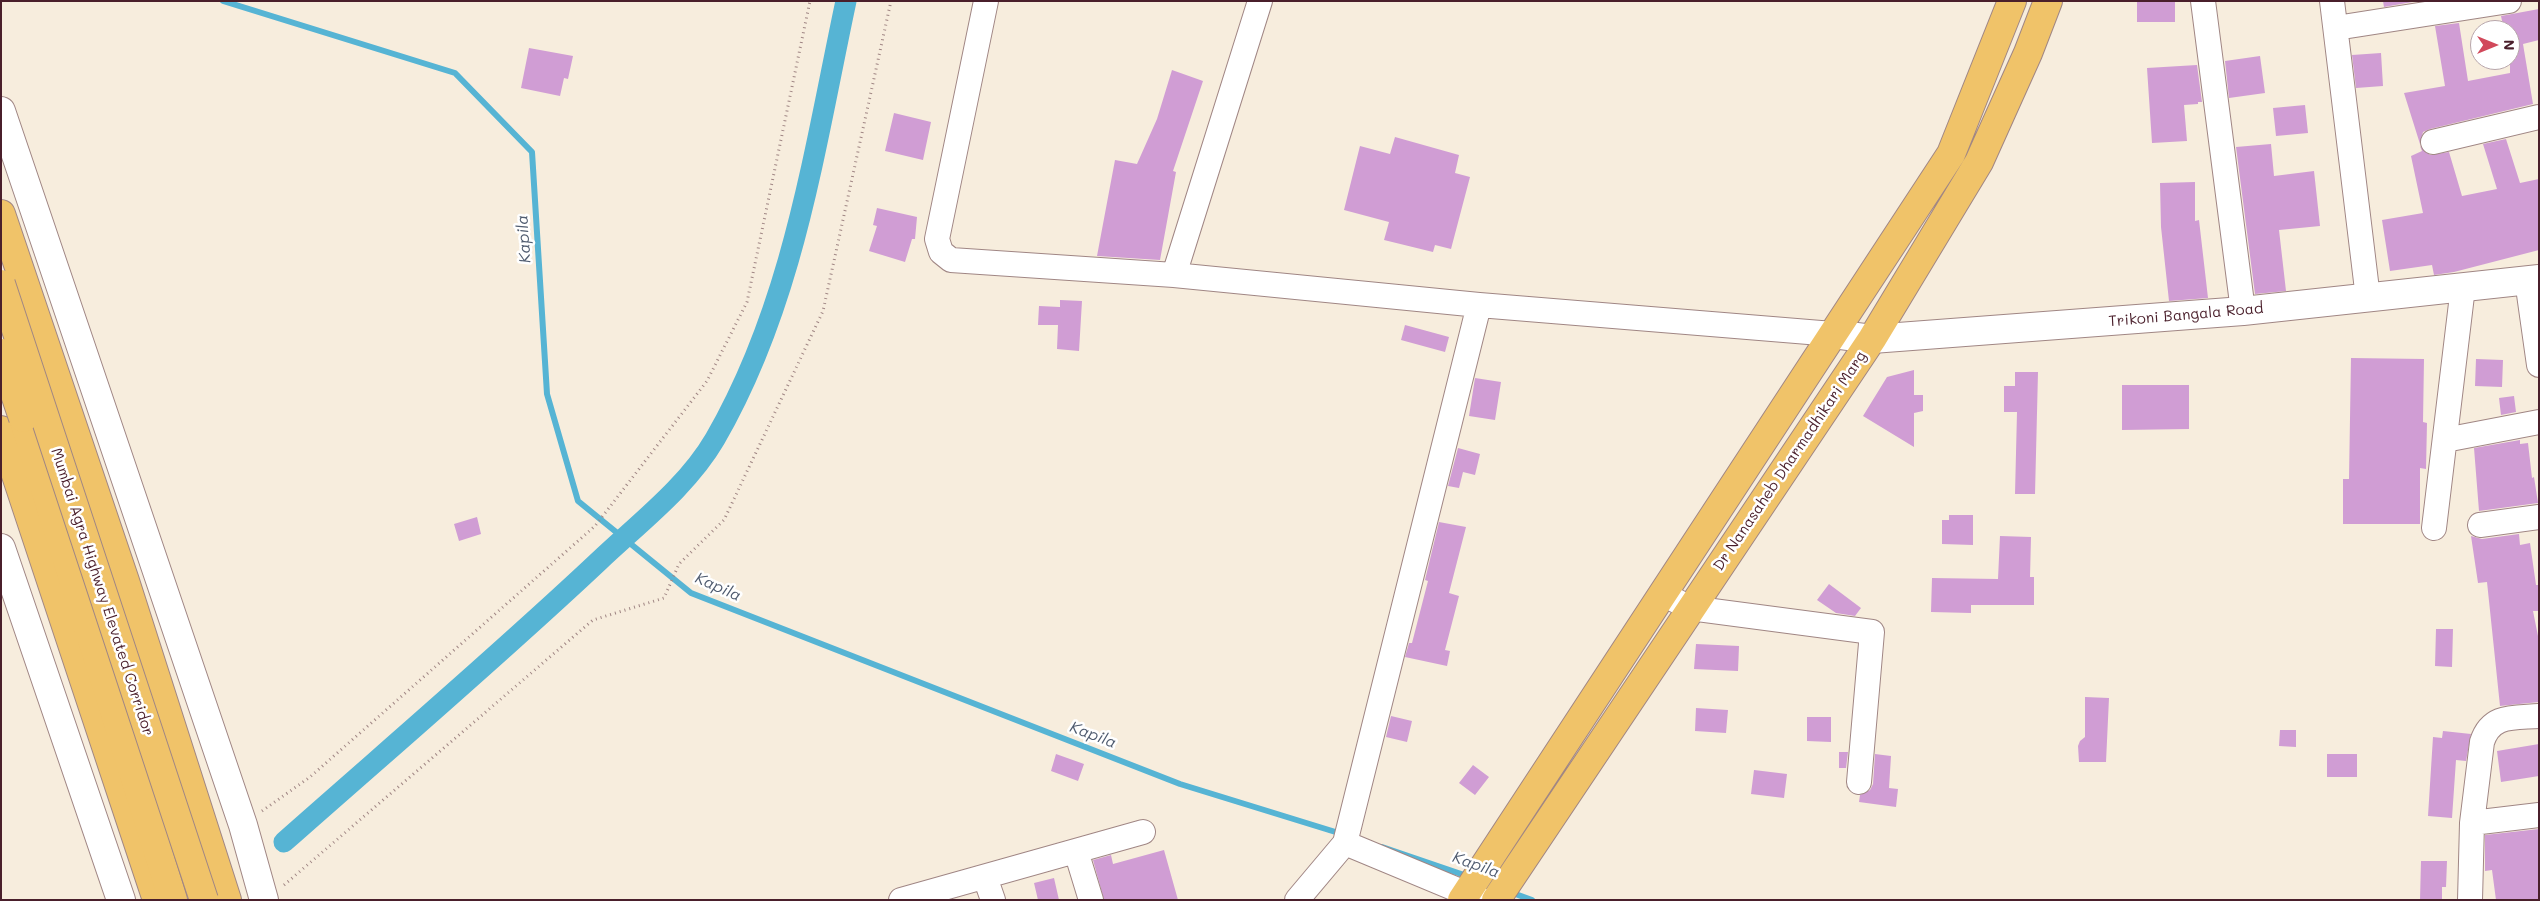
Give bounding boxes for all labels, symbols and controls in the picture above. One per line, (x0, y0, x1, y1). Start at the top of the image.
north arrow (2470, 20, 2520, 70)
text: N (2500, 40, 2519, 50)
water label: Kapila (513, 214, 535, 264)
street label: Trikoni Bangala Road (2108, 299, 2264, 331)
street label: Dr Nanasaheb Dharmadhikari Marg (1710, 348, 1870, 574)
street label: Mumbai Agra Highway Elevated Corridor (47, 446, 157, 738)
water label: Kapila (692, 568, 744, 606)
water label: Kapila (1067, 717, 1119, 753)
water label: Kapila (1450, 848, 1502, 882)

